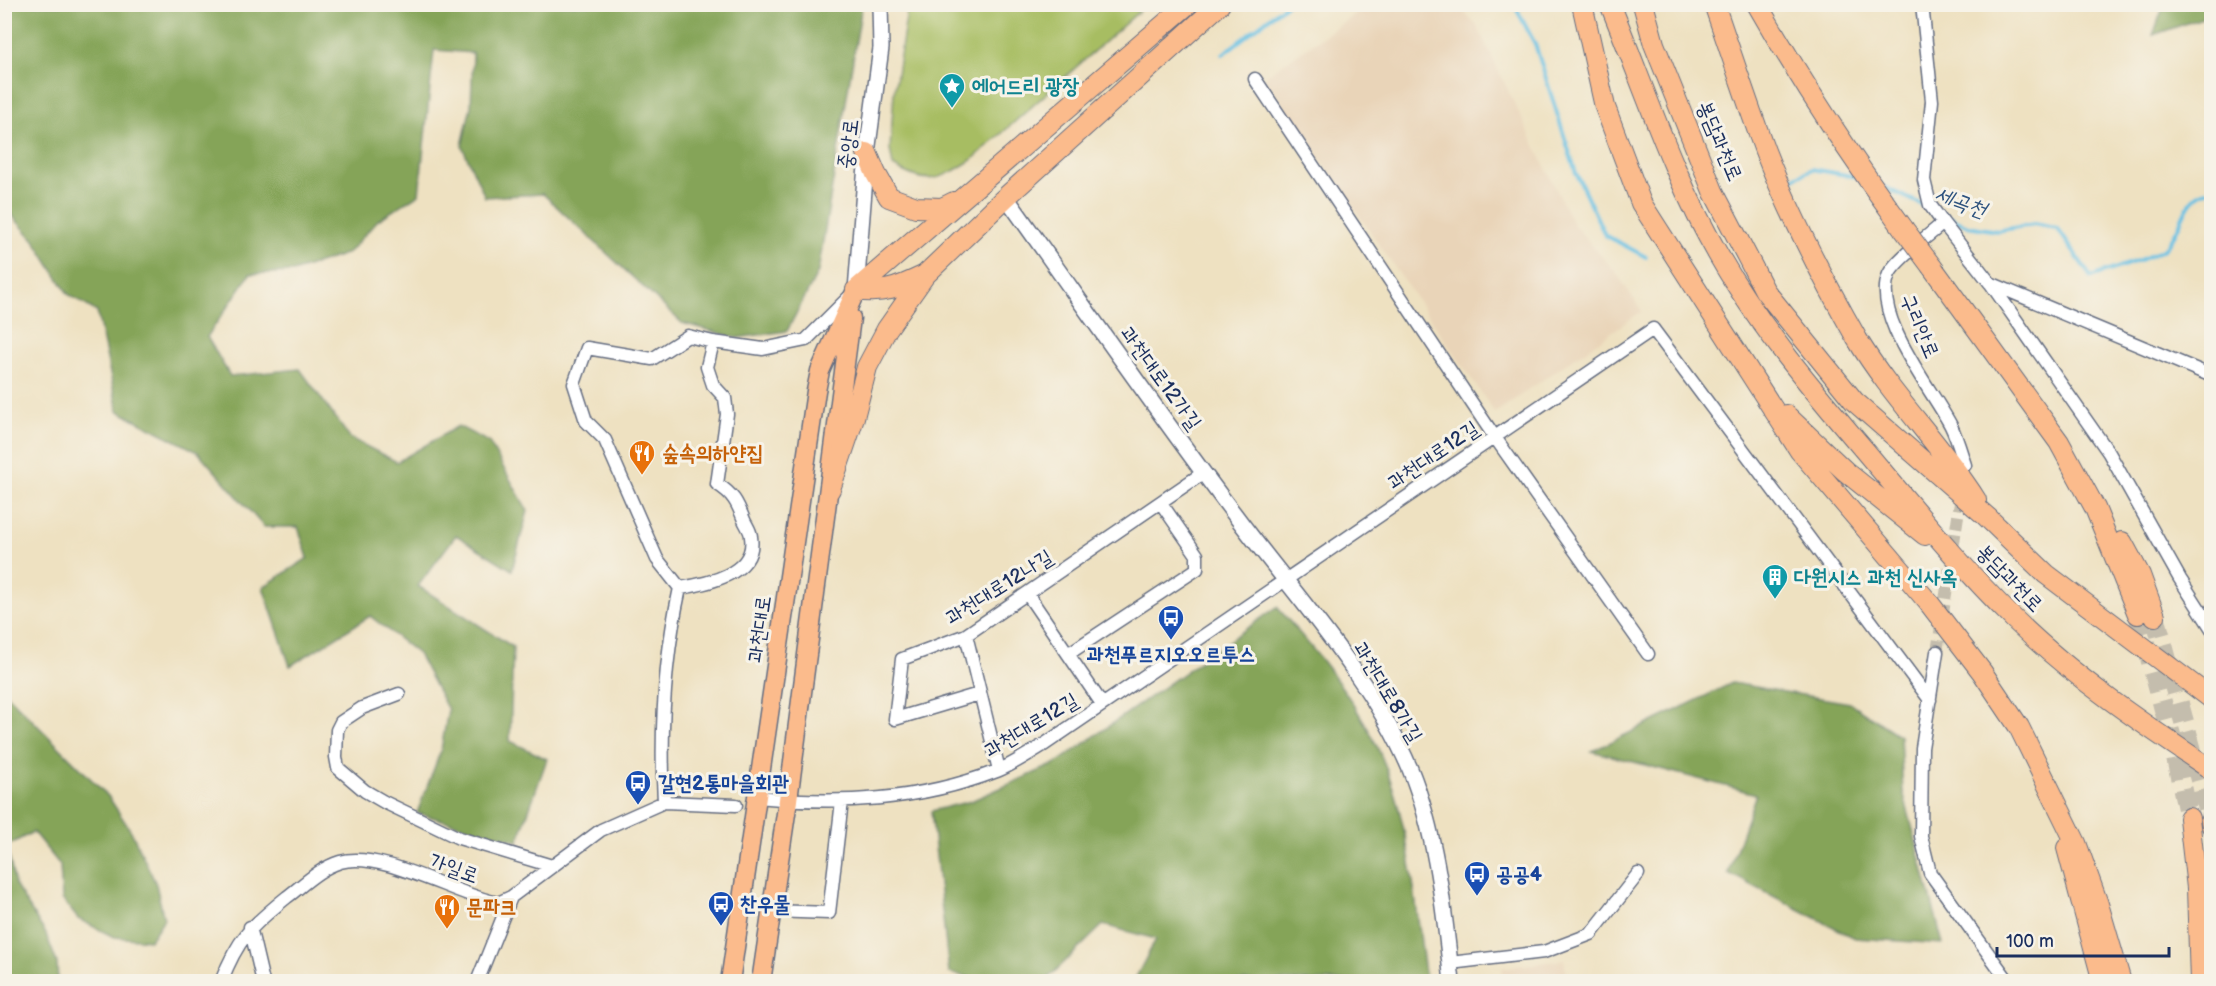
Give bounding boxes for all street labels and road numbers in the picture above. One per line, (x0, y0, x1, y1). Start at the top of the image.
street label: 봉담과천로 (1692, 97, 1748, 185)
street label: 중앙로 (833, 117, 864, 171)
street label: 구리안로 (1895, 290, 1944, 362)
street label: 과천대로12가길 (1115, 322, 1207, 435)
street label: 과천대로12길 (1383, 416, 1484, 495)
street label: 봉담과천로 (1971, 539, 2048, 617)
street label: 과천대로12나길 (941, 544, 1058, 630)
street label: 과천대로 (742, 594, 777, 664)
street label: 과천대로8가길 (1348, 637, 1428, 747)
street label: 과천대로12길 (980, 688, 1083, 763)
street label: 가일로 (426, 848, 482, 889)

